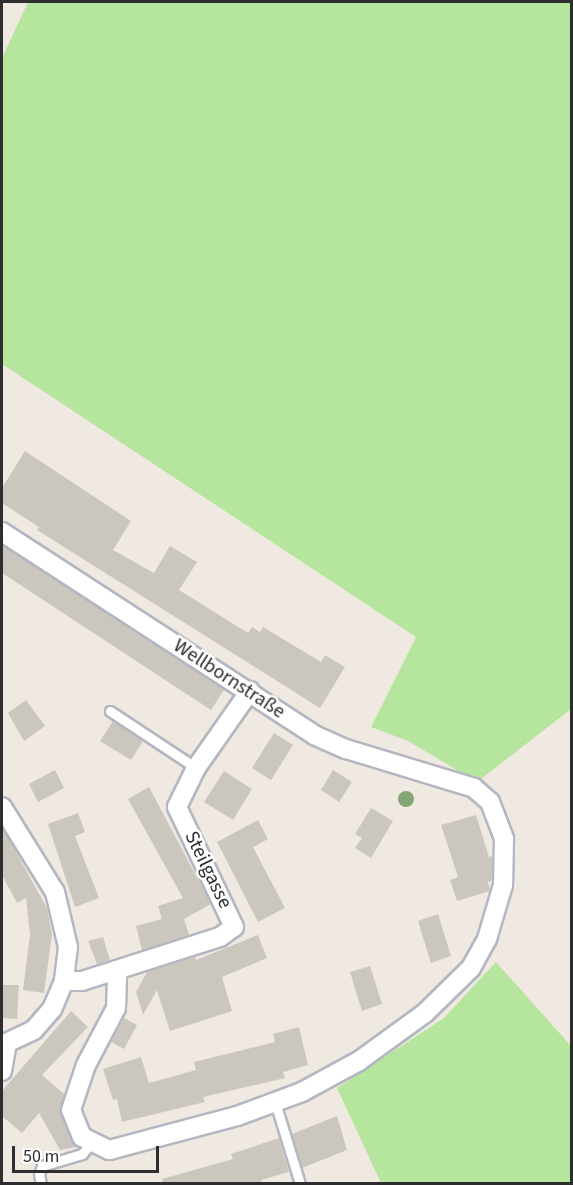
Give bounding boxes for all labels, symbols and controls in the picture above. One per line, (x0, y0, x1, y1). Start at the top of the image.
street label: Wellbornstraße (169, 634, 289, 724)
street label: Steilgasse (179, 827, 237, 913)
scale bar (15, 1134, 162, 1172)
text: 50 m (23, 1144, 59, 1169)

